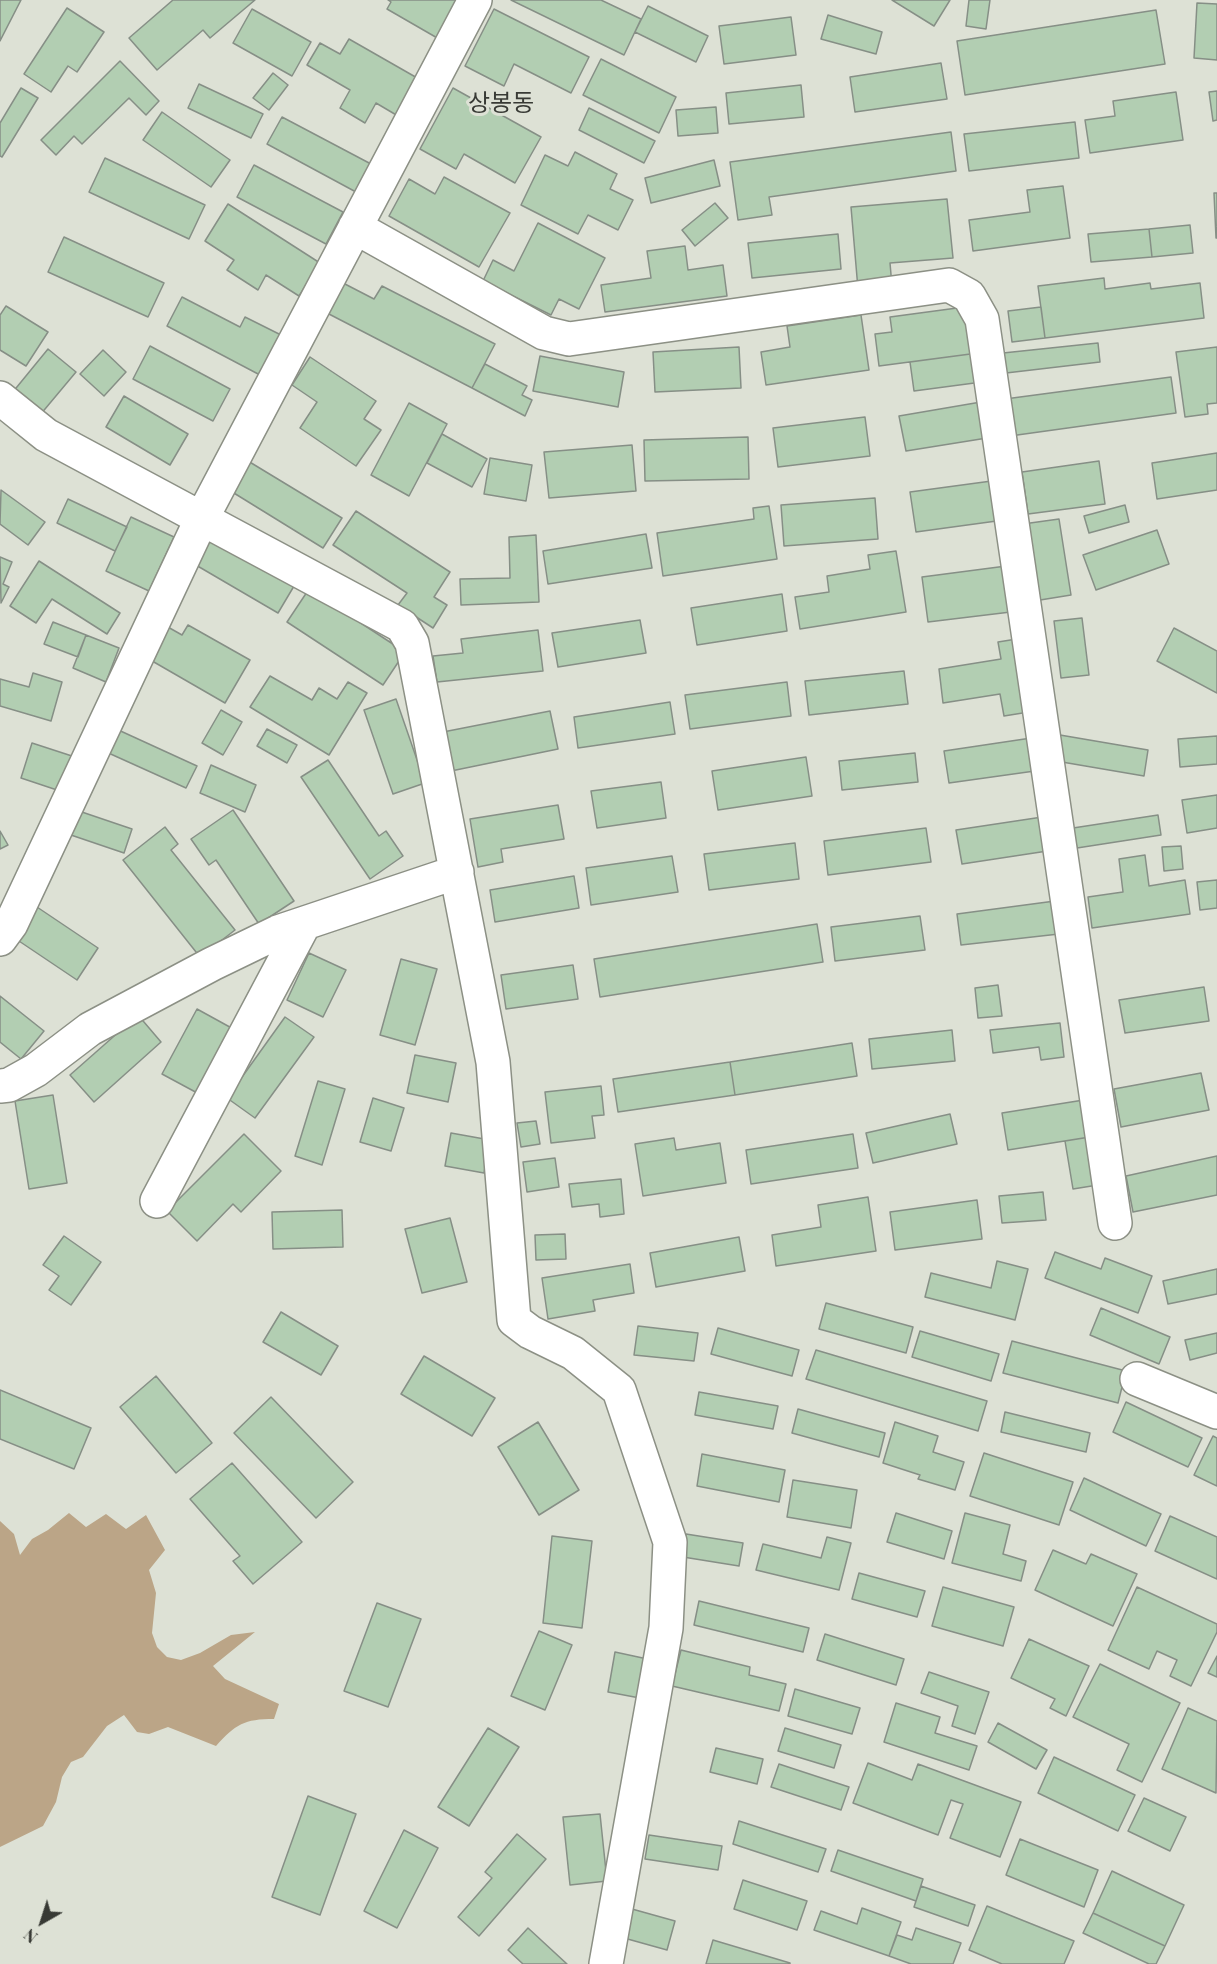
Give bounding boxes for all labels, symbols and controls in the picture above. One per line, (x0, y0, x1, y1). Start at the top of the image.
district label: 상봉동 (468, 90, 534, 118)
north arrow (12, 1892, 72, 1952)
text: N (19, 1925, 41, 1948)

